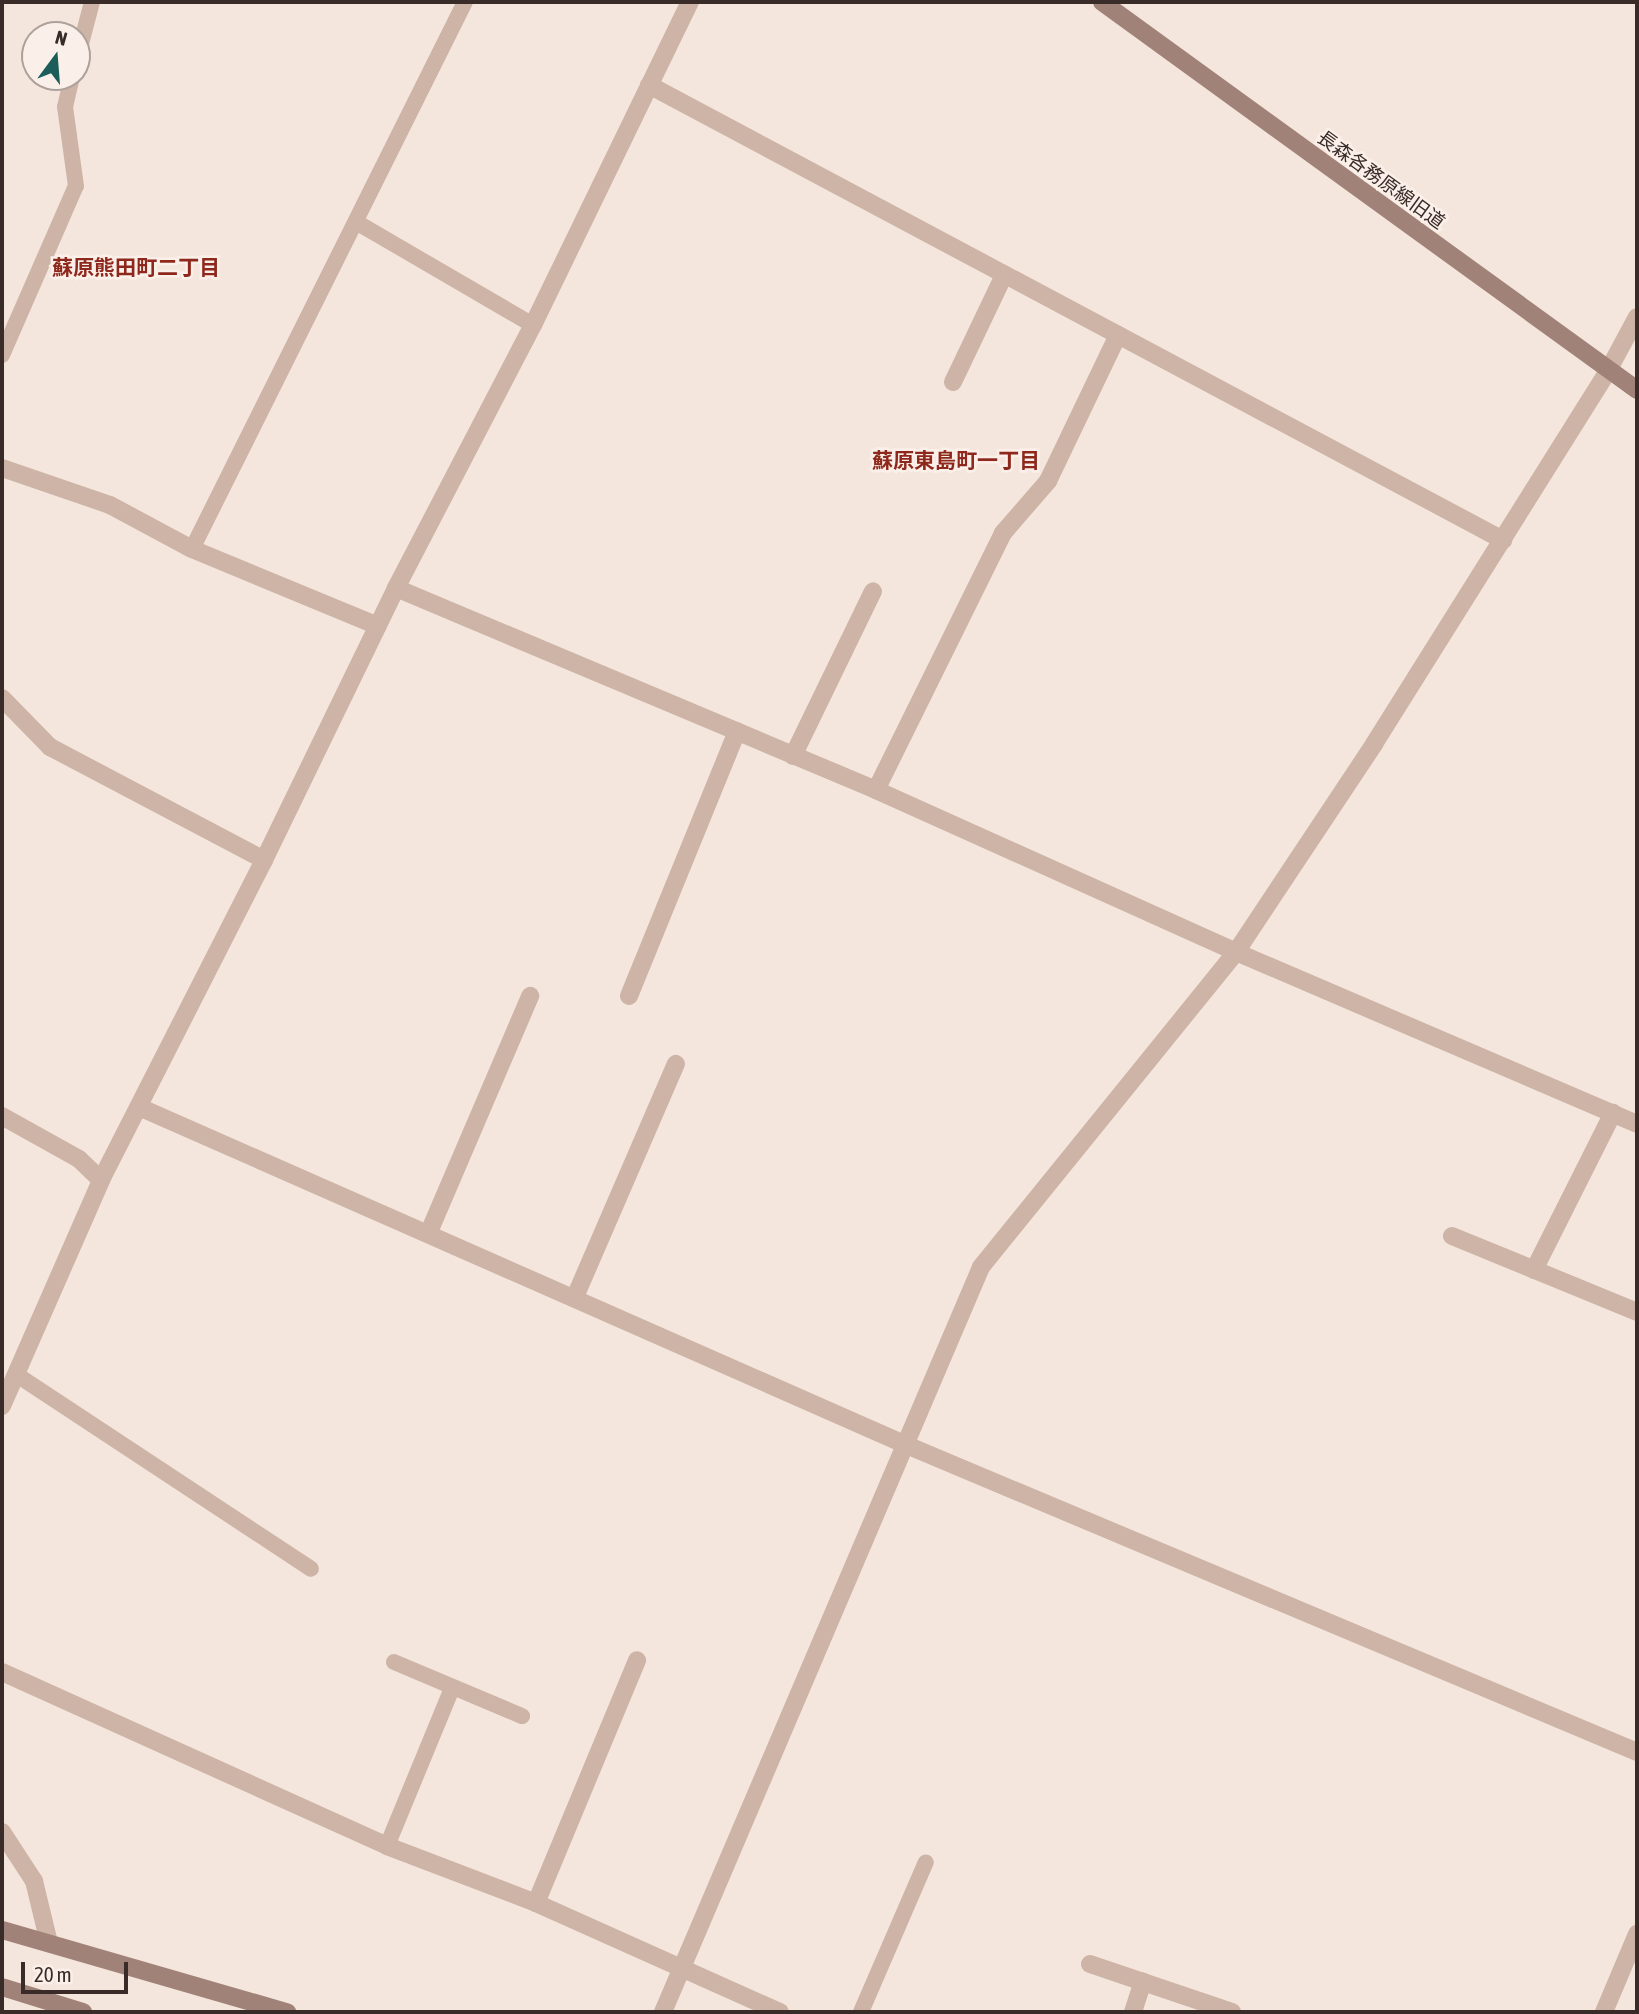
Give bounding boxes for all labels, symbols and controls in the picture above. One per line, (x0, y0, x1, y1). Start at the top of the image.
north arrow (21, 21, 91, 91)
text: N (53, 26, 70, 50)
street label: 長森各務原線旧道 (1313, 126, 1449, 234)
district label: 蘇原熊田町二丁目 (52, 254, 220, 280)
district label: 蘇原東島町一丁目 (872, 447, 1040, 473)
scale bar (24, 1948, 131, 1992)
text: 20 m (34, 1962, 72, 1986)

